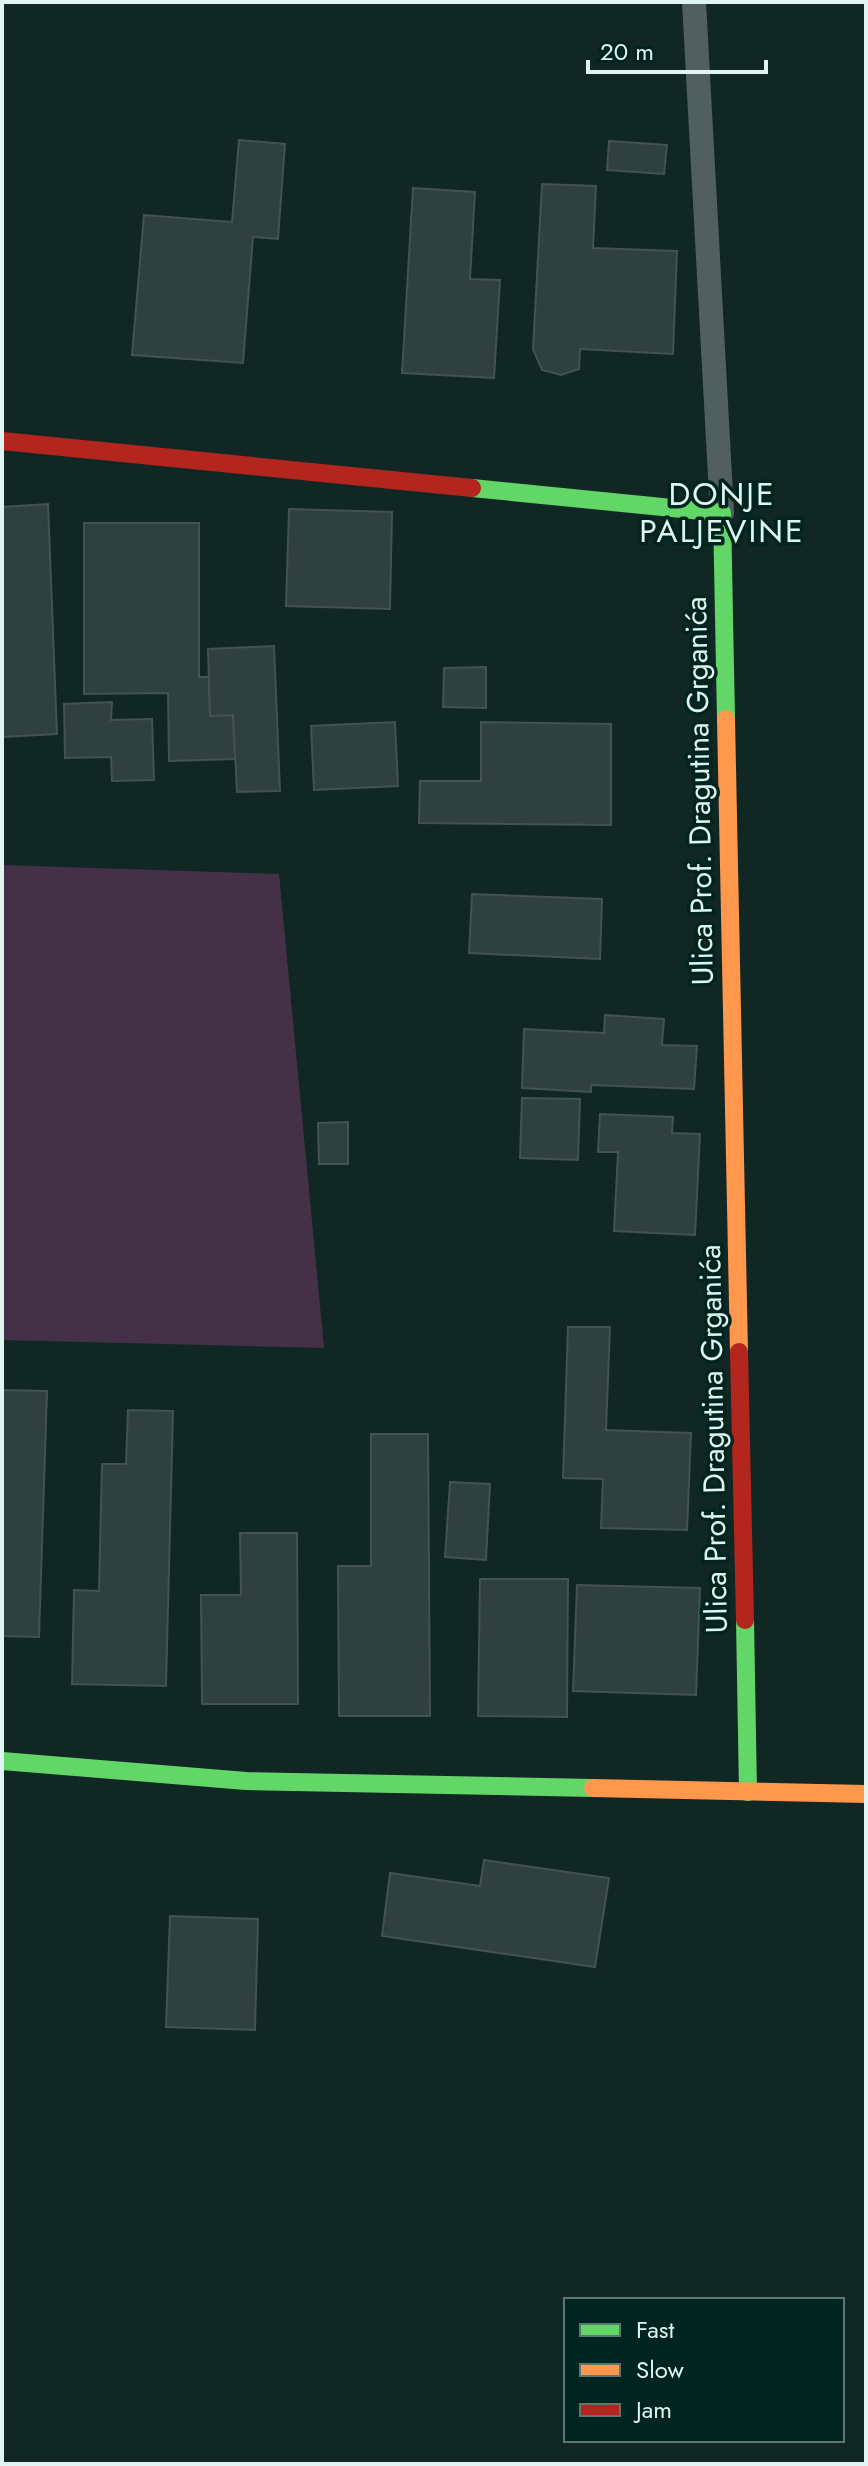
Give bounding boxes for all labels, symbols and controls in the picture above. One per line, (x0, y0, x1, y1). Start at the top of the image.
scale bar (588, 24, 766, 74)
text: 20 m (600, 34, 654, 69)
district label: DONJE PALJEVINE (639, 471, 805, 554)
street label: Ulica Prof. Dragutina Grganića (674, 596, 724, 986)
street label: Ulica Prof. Dragutina Grganića (688, 1244, 738, 1634)
legend (564, 2298, 844, 2442)
text: Fast (636, 2312, 674, 2347)
text: Slow (636, 2352, 684, 2387)
text: Jam (633, 2392, 672, 2427)

